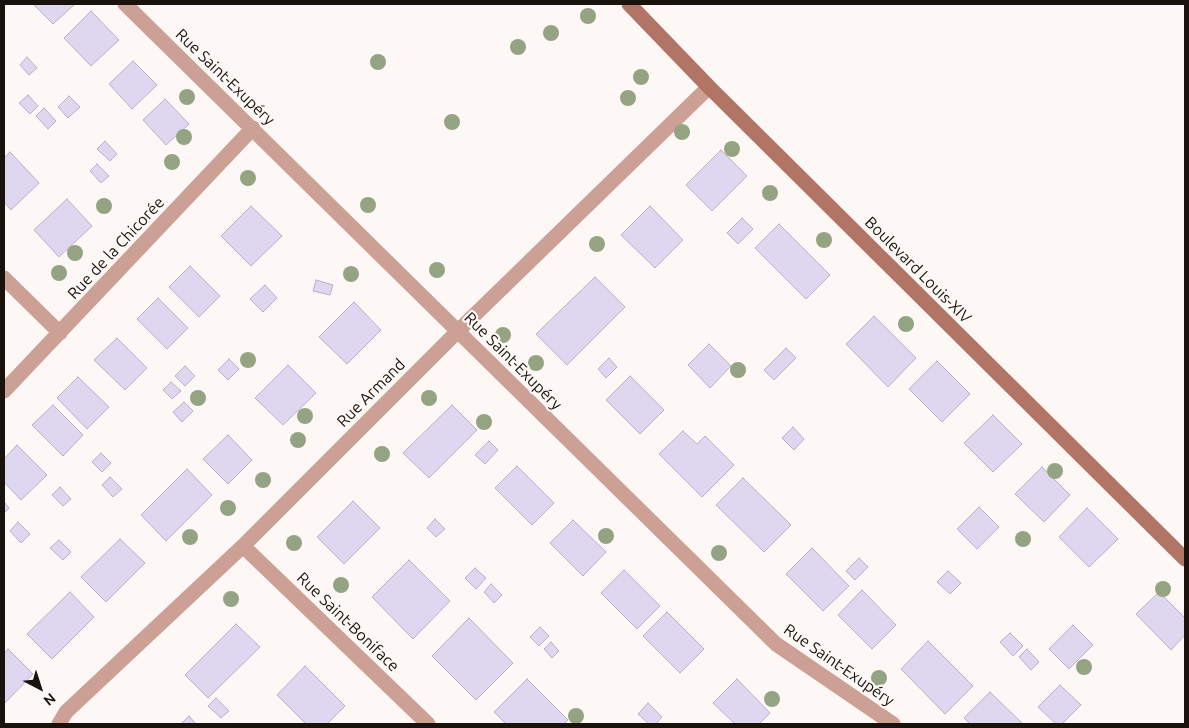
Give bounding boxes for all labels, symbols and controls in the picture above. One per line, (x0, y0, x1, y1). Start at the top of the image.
street label: Rue Saint-Exupéry (171, 25, 279, 129)
street label: Rue de la Chicorée (64, 193, 168, 303)
street label: Boulevard Louis-XIV (861, 213, 975, 327)
street label: Rue Saint-Exupéry (460, 308, 566, 414)
street label: Rue Armand (333, 355, 409, 431)
street label: Rue Saint-Boniface (293, 568, 403, 676)
street label: Rue Saint-Exupéry (780, 620, 898, 710)
north arrow (15, 663, 65, 713)
text: N (41, 690, 59, 709)

